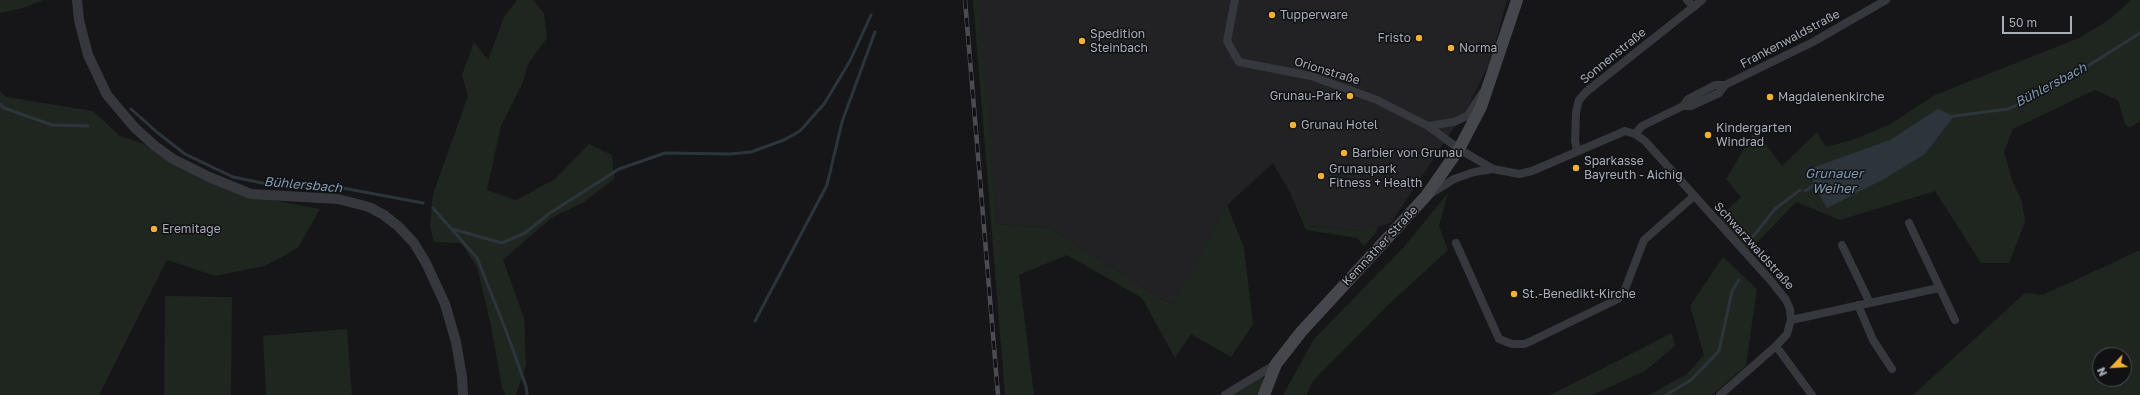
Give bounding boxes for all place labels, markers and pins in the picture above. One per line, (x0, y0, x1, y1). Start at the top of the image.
place label: Tupperware (1280, 8, 1348, 22)
marker: Tupperware (1267, 10, 1277, 20)
place label: Spedition Steinbach (1090, 27, 1148, 55)
place label: Fristo (1378, 31, 1411, 45)
marker: Fristo (1414, 33, 1424, 43)
marker: Spedition Steinbach (1077, 36, 1087, 46)
place label: Norma (1459, 41, 1497, 55)
marker: Norma (1446, 43, 1456, 53)
place label: Grunau-Park (1270, 89, 1342, 103)
place label: Magdalenenkirche (1778, 90, 1884, 104)
marker: Grunau-Park (1345, 91, 1355, 101)
marker: Magdalenenkirche (1765, 92, 1775, 102)
place label: Grunau Hotel (1301, 118, 1378, 132)
marker: Grunau Hotel (1288, 120, 1298, 130)
place label: Kindergarten Windrad (1716, 121, 1792, 149)
marker: Kindergarten Windrad (1703, 130, 1713, 140)
place label: Barbier von Grunau (1352, 146, 1463, 160)
marker: Barbier von Grunau (1339, 148, 1349, 158)
place label: Sparkasse Bayreuth - Aichig (1584, 154, 1683, 182)
place label: Grunaupark Fitness + Health (1329, 162, 1422, 190)
marker: Sparkasse Bayreuth - Aichig (1571, 163, 1581, 173)
marker: Grunaupark Fitness + Health (1316, 171, 1326, 181)
place label: Eremitage (162, 222, 221, 236)
marker: Eremitage (149, 224, 159, 234)
place label: St.-Benedikt-Kirche (1522, 287, 1636, 301)
marker: St.-Benedikt-Kirche (1509, 289, 1519, 299)

